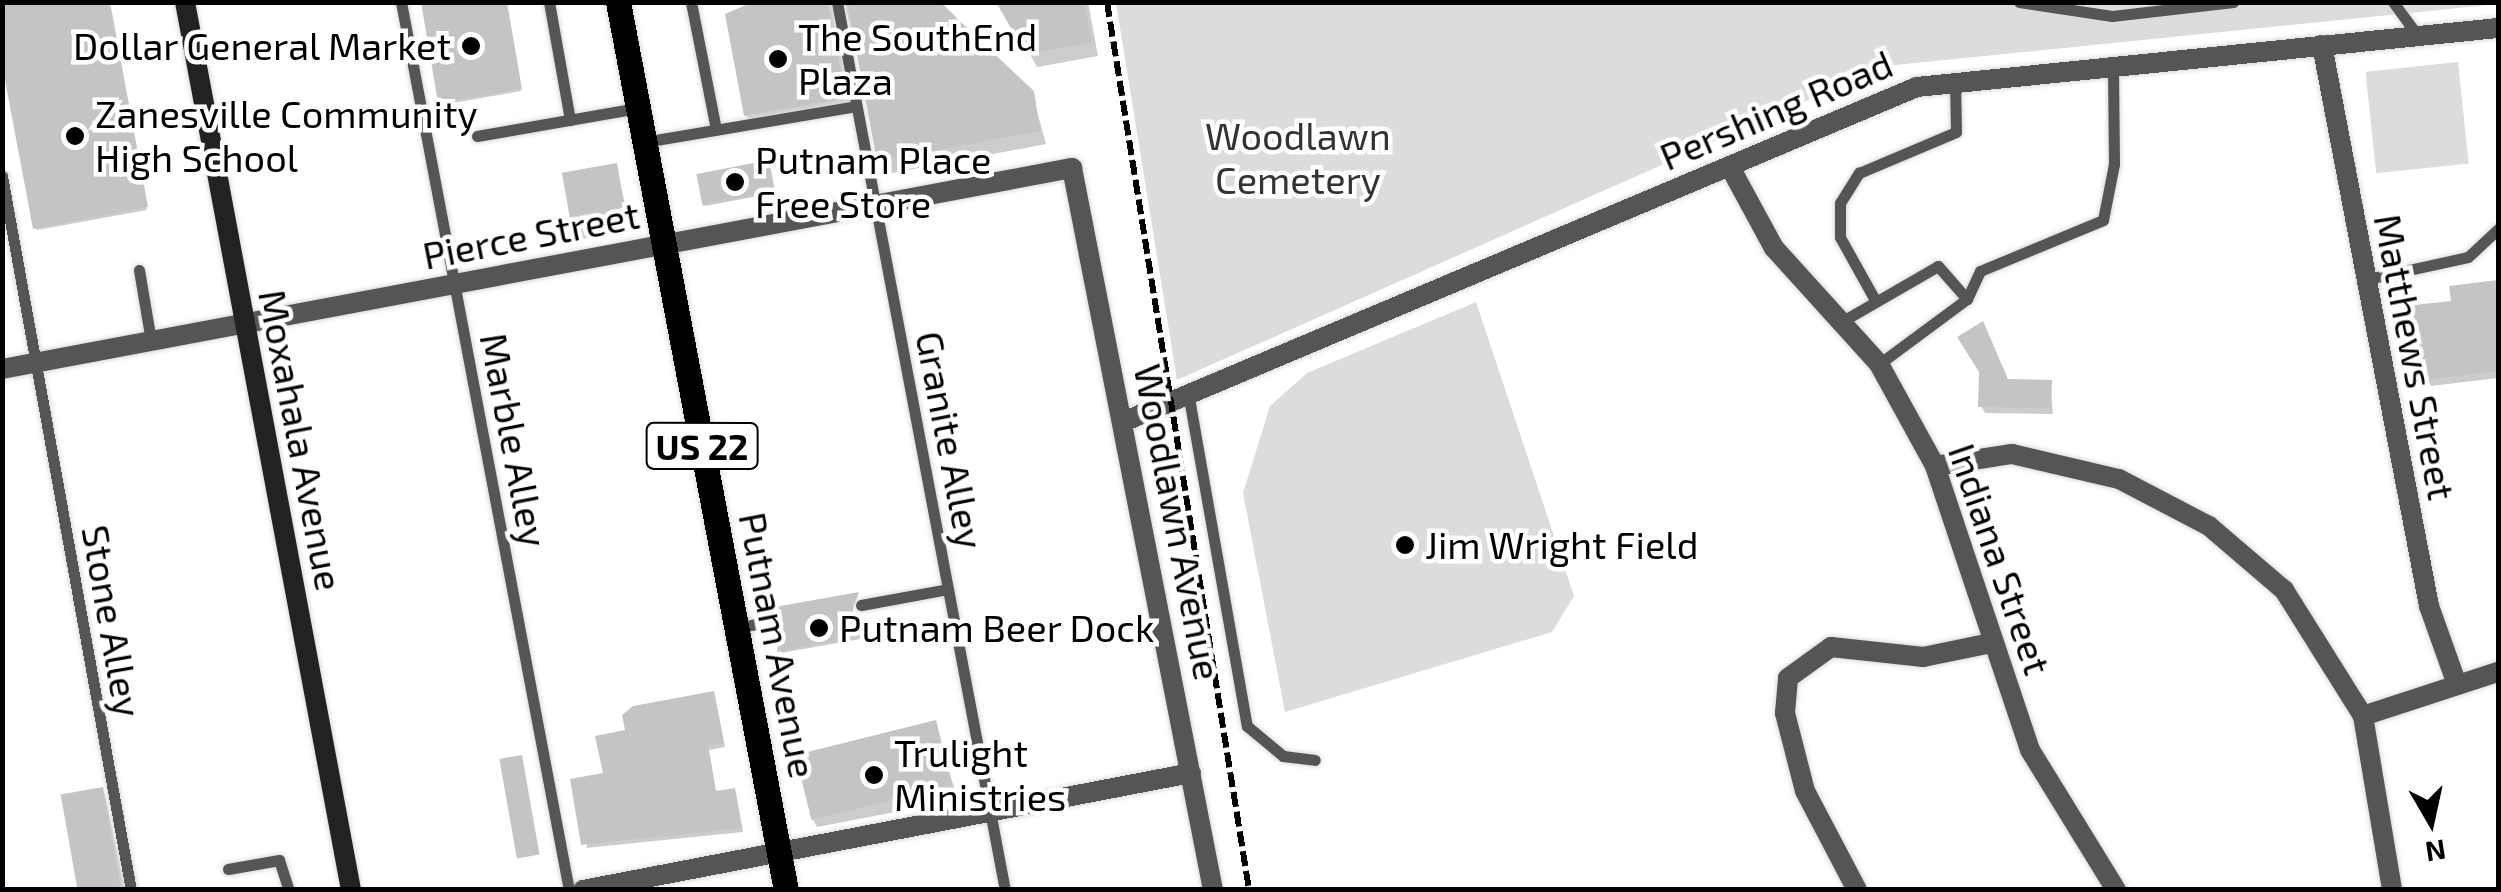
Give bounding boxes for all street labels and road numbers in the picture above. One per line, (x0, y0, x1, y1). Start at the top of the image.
street label: Pershing Road (1653, 41, 1899, 179)
street label: Pierce Street (419, 192, 643, 278)
street label: Matthews Street (2365, 210, 2465, 504)
street label: Moxahala Avenue (249, 285, 353, 595)
street label: Granite Alley (906, 327, 994, 553)
street label: Marble Alley (471, 329, 557, 551)
street label: Woodlawn Avenue (1125, 360, 1231, 684)
road number: US 22 (644, 416, 760, 476)
street label: Indiana Street (1939, 438, 2061, 680)
street label: Putnam Avenue (730, 508, 826, 782)
street label: Stone Alley (73, 521, 151, 721)

